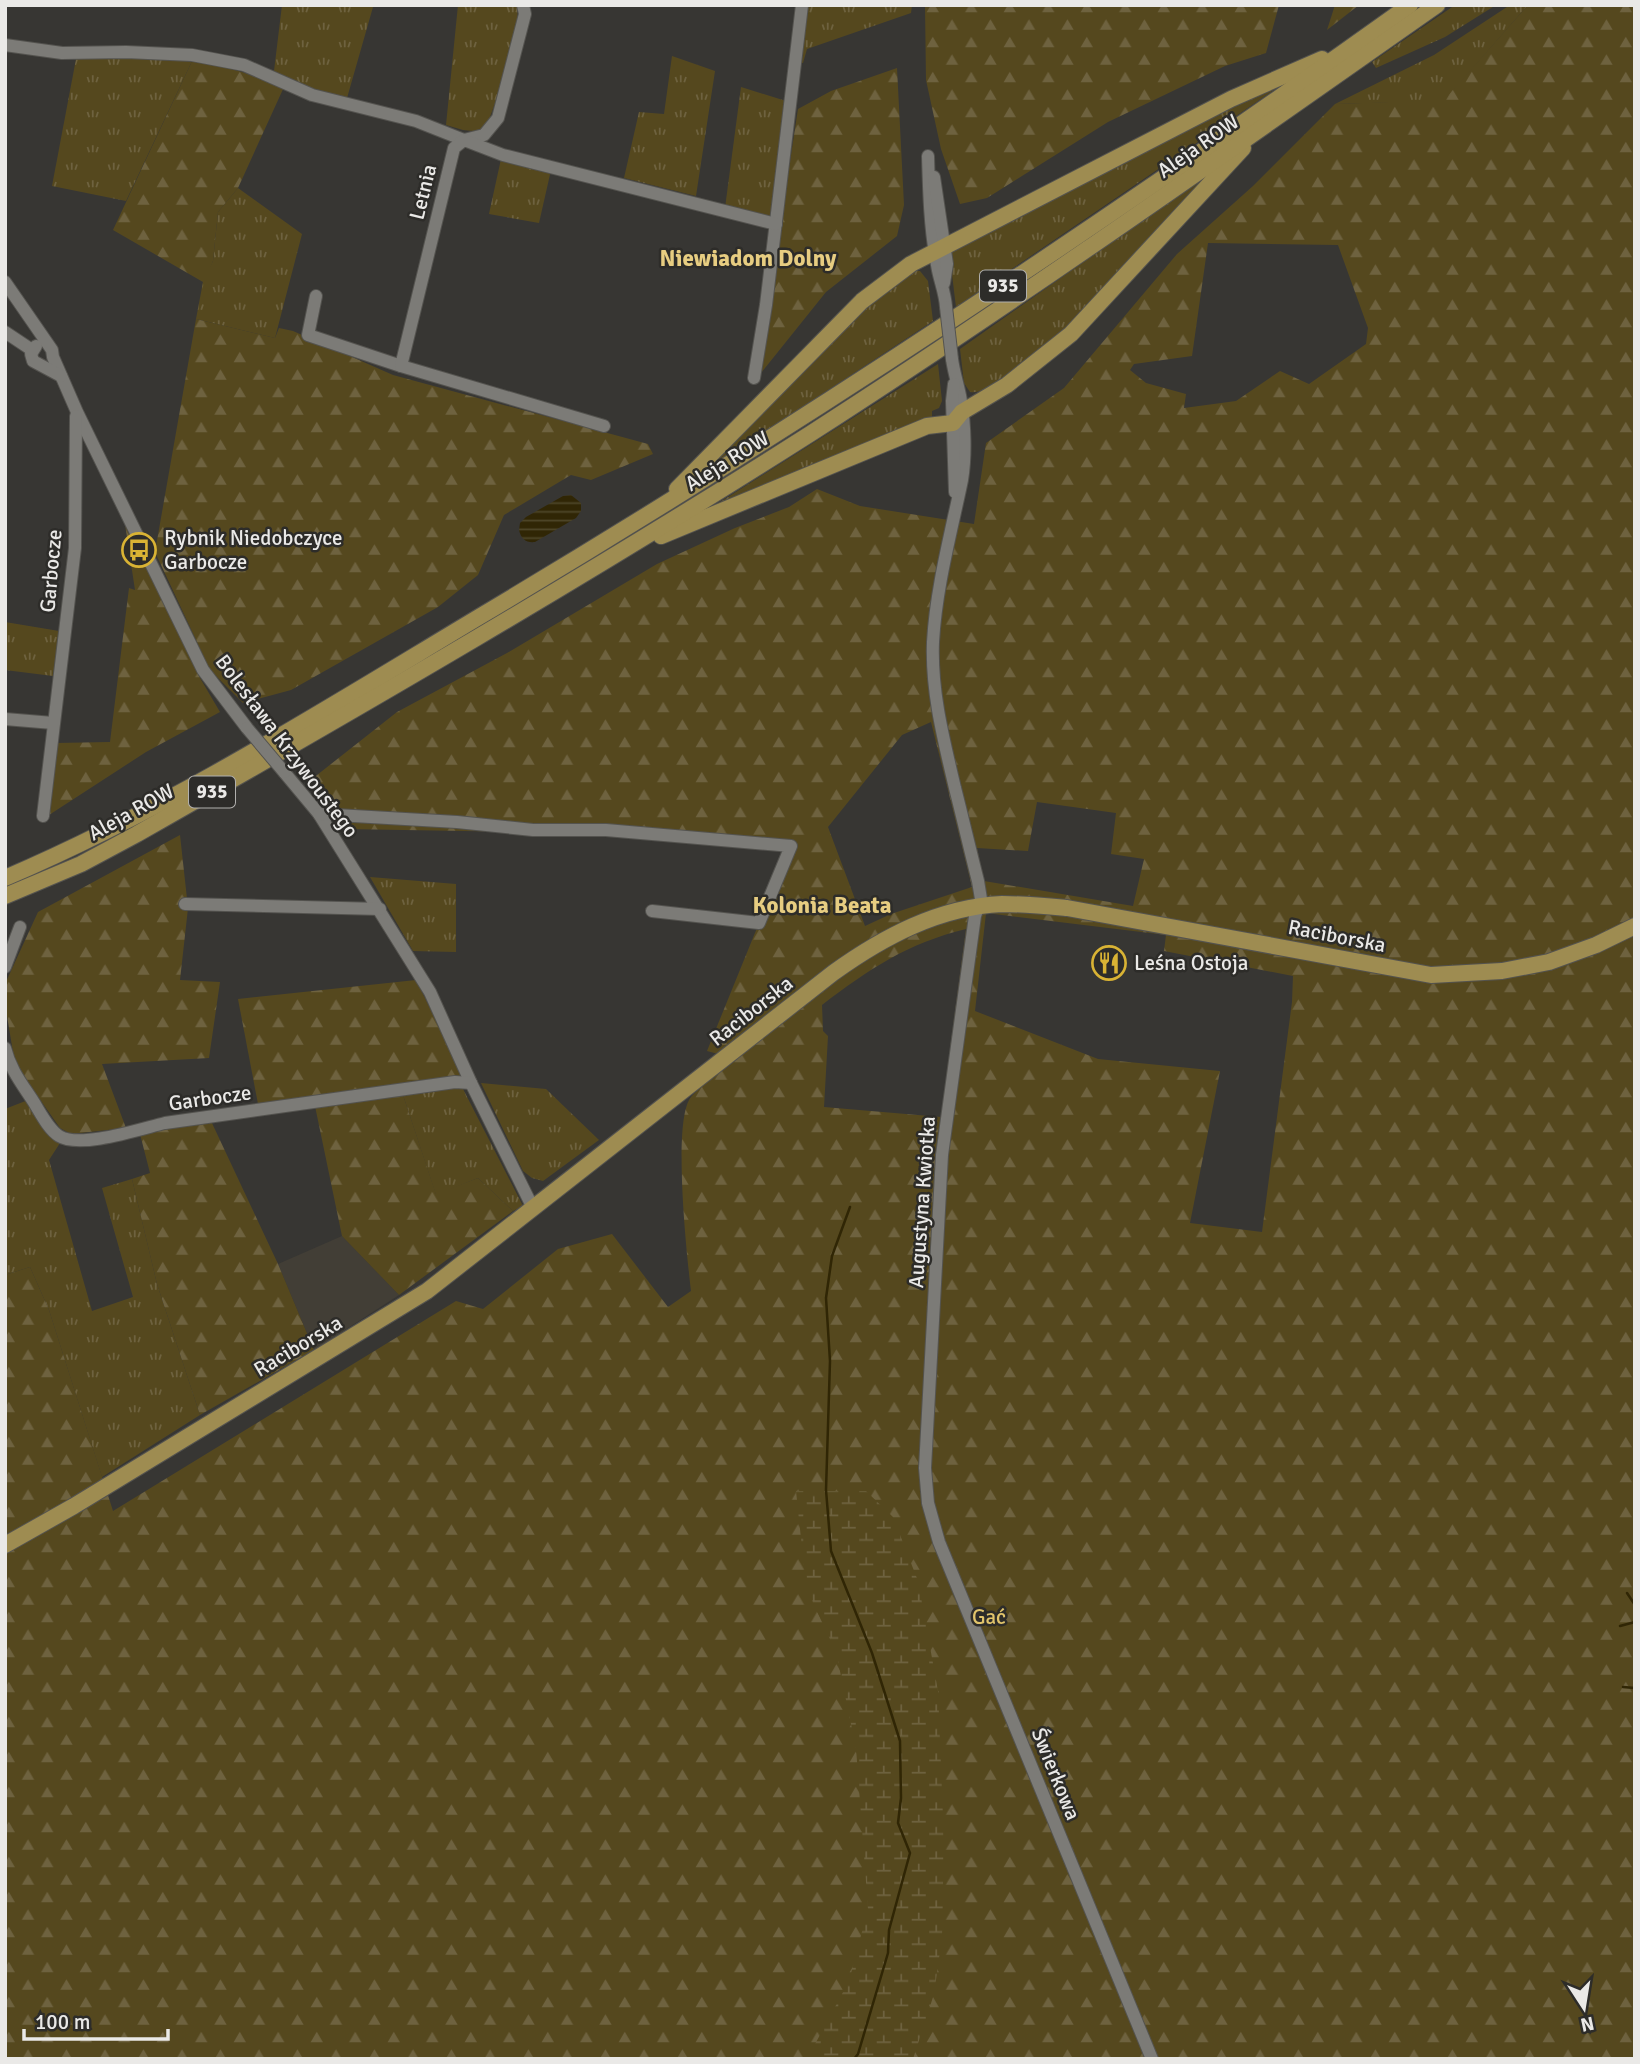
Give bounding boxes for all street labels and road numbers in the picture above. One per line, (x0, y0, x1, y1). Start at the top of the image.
street label: Aleja ROW (1152, 108, 1244, 184)
street label: Letnia (404, 162, 442, 222)
road number: 935 (980, 270, 1026, 302)
street label: Aleja ROW (680, 425, 774, 497)
street label: Garbocze (34, 528, 68, 614)
street label: Bolesława Krzywoustego (210, 649, 364, 843)
road number: 935 (189, 776, 235, 807)
street label: Aleja ROW (84, 778, 179, 846)
street label: Raciborska (1286, 914, 1388, 958)
street label: Raciborska (704, 970, 798, 1052)
street label: Garbocze (167, 1079, 253, 1117)
street label: Augustyna Kwiotka (903, 1115, 941, 1289)
street label: Raciborska (249, 1309, 347, 1383)
street label: Świerkowa (1026, 1724, 1086, 1824)

